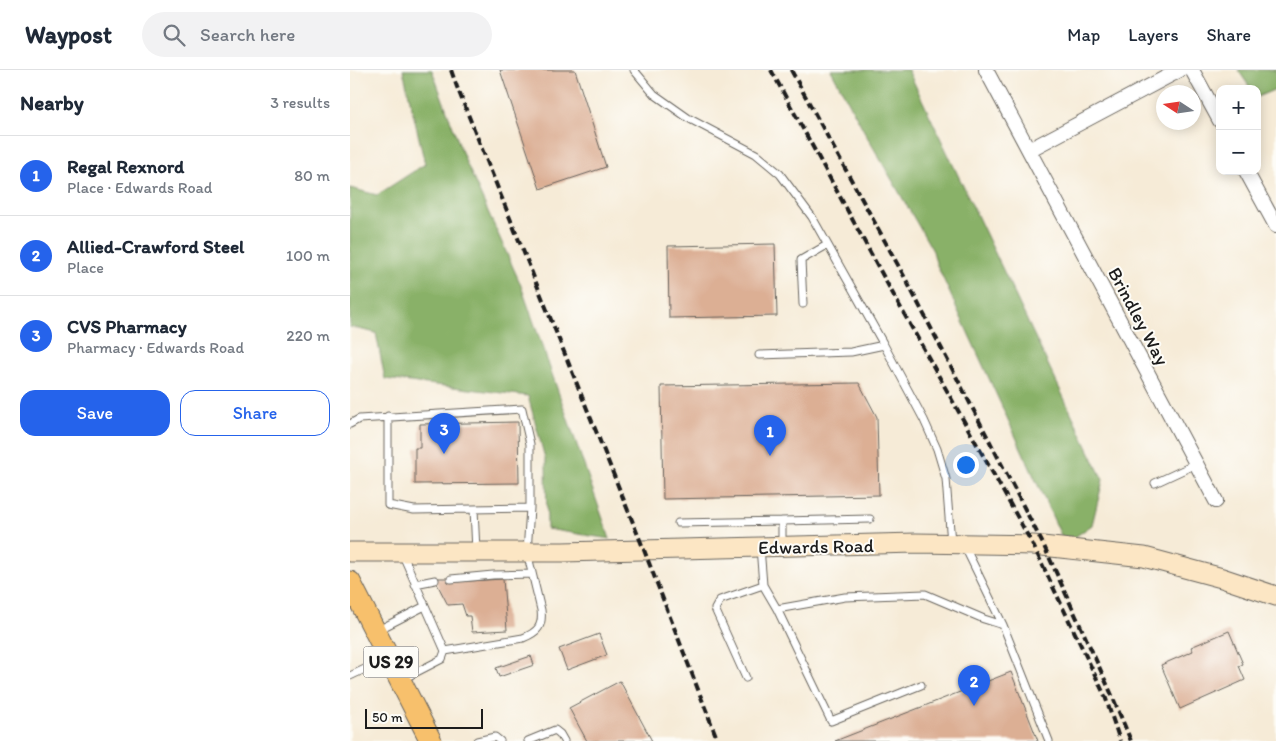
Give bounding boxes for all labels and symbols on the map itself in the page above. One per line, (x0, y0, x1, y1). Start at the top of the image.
north arrow (1156, 85, 1201, 130)
street label: Brindley Way (1103, 263, 1174, 369)
pin: 3 (428, 413, 460, 454)
pin: 1 (754, 415, 786, 456)
your location (953, 452, 979, 478)
street label: Edwards Road (758, 534, 875, 559)
road number: US 29 (363, 646, 418, 678)
pin: 2 (958, 665, 990, 706)
scale bar (365, 706, 482, 729)

